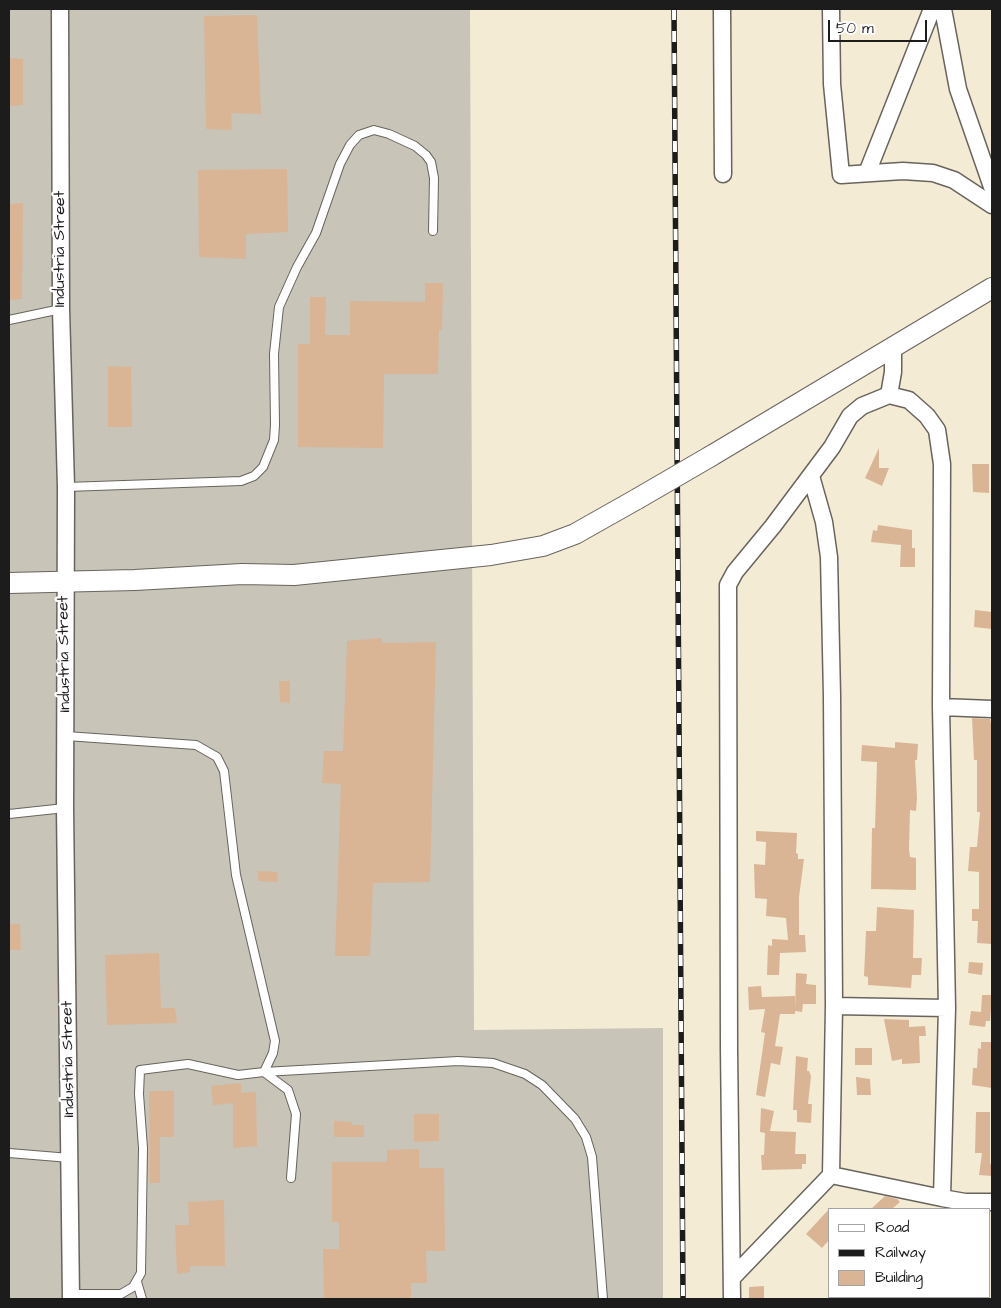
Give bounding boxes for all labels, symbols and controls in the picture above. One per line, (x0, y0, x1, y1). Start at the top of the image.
scale bar (831, 10, 930, 42)
text: 50 m (836, 18, 874, 39)
street label: Industria Street (51, 191, 71, 307)
street label: Industria Street (54, 596, 76, 712)
street label: Industria Street (58, 1001, 80, 1117)
legend (828, 1208, 991, 1298)
text: Road (875, 1217, 909, 1238)
text: Railway (875, 1242, 926, 1263)
text: Building (875, 1267, 923, 1288)

